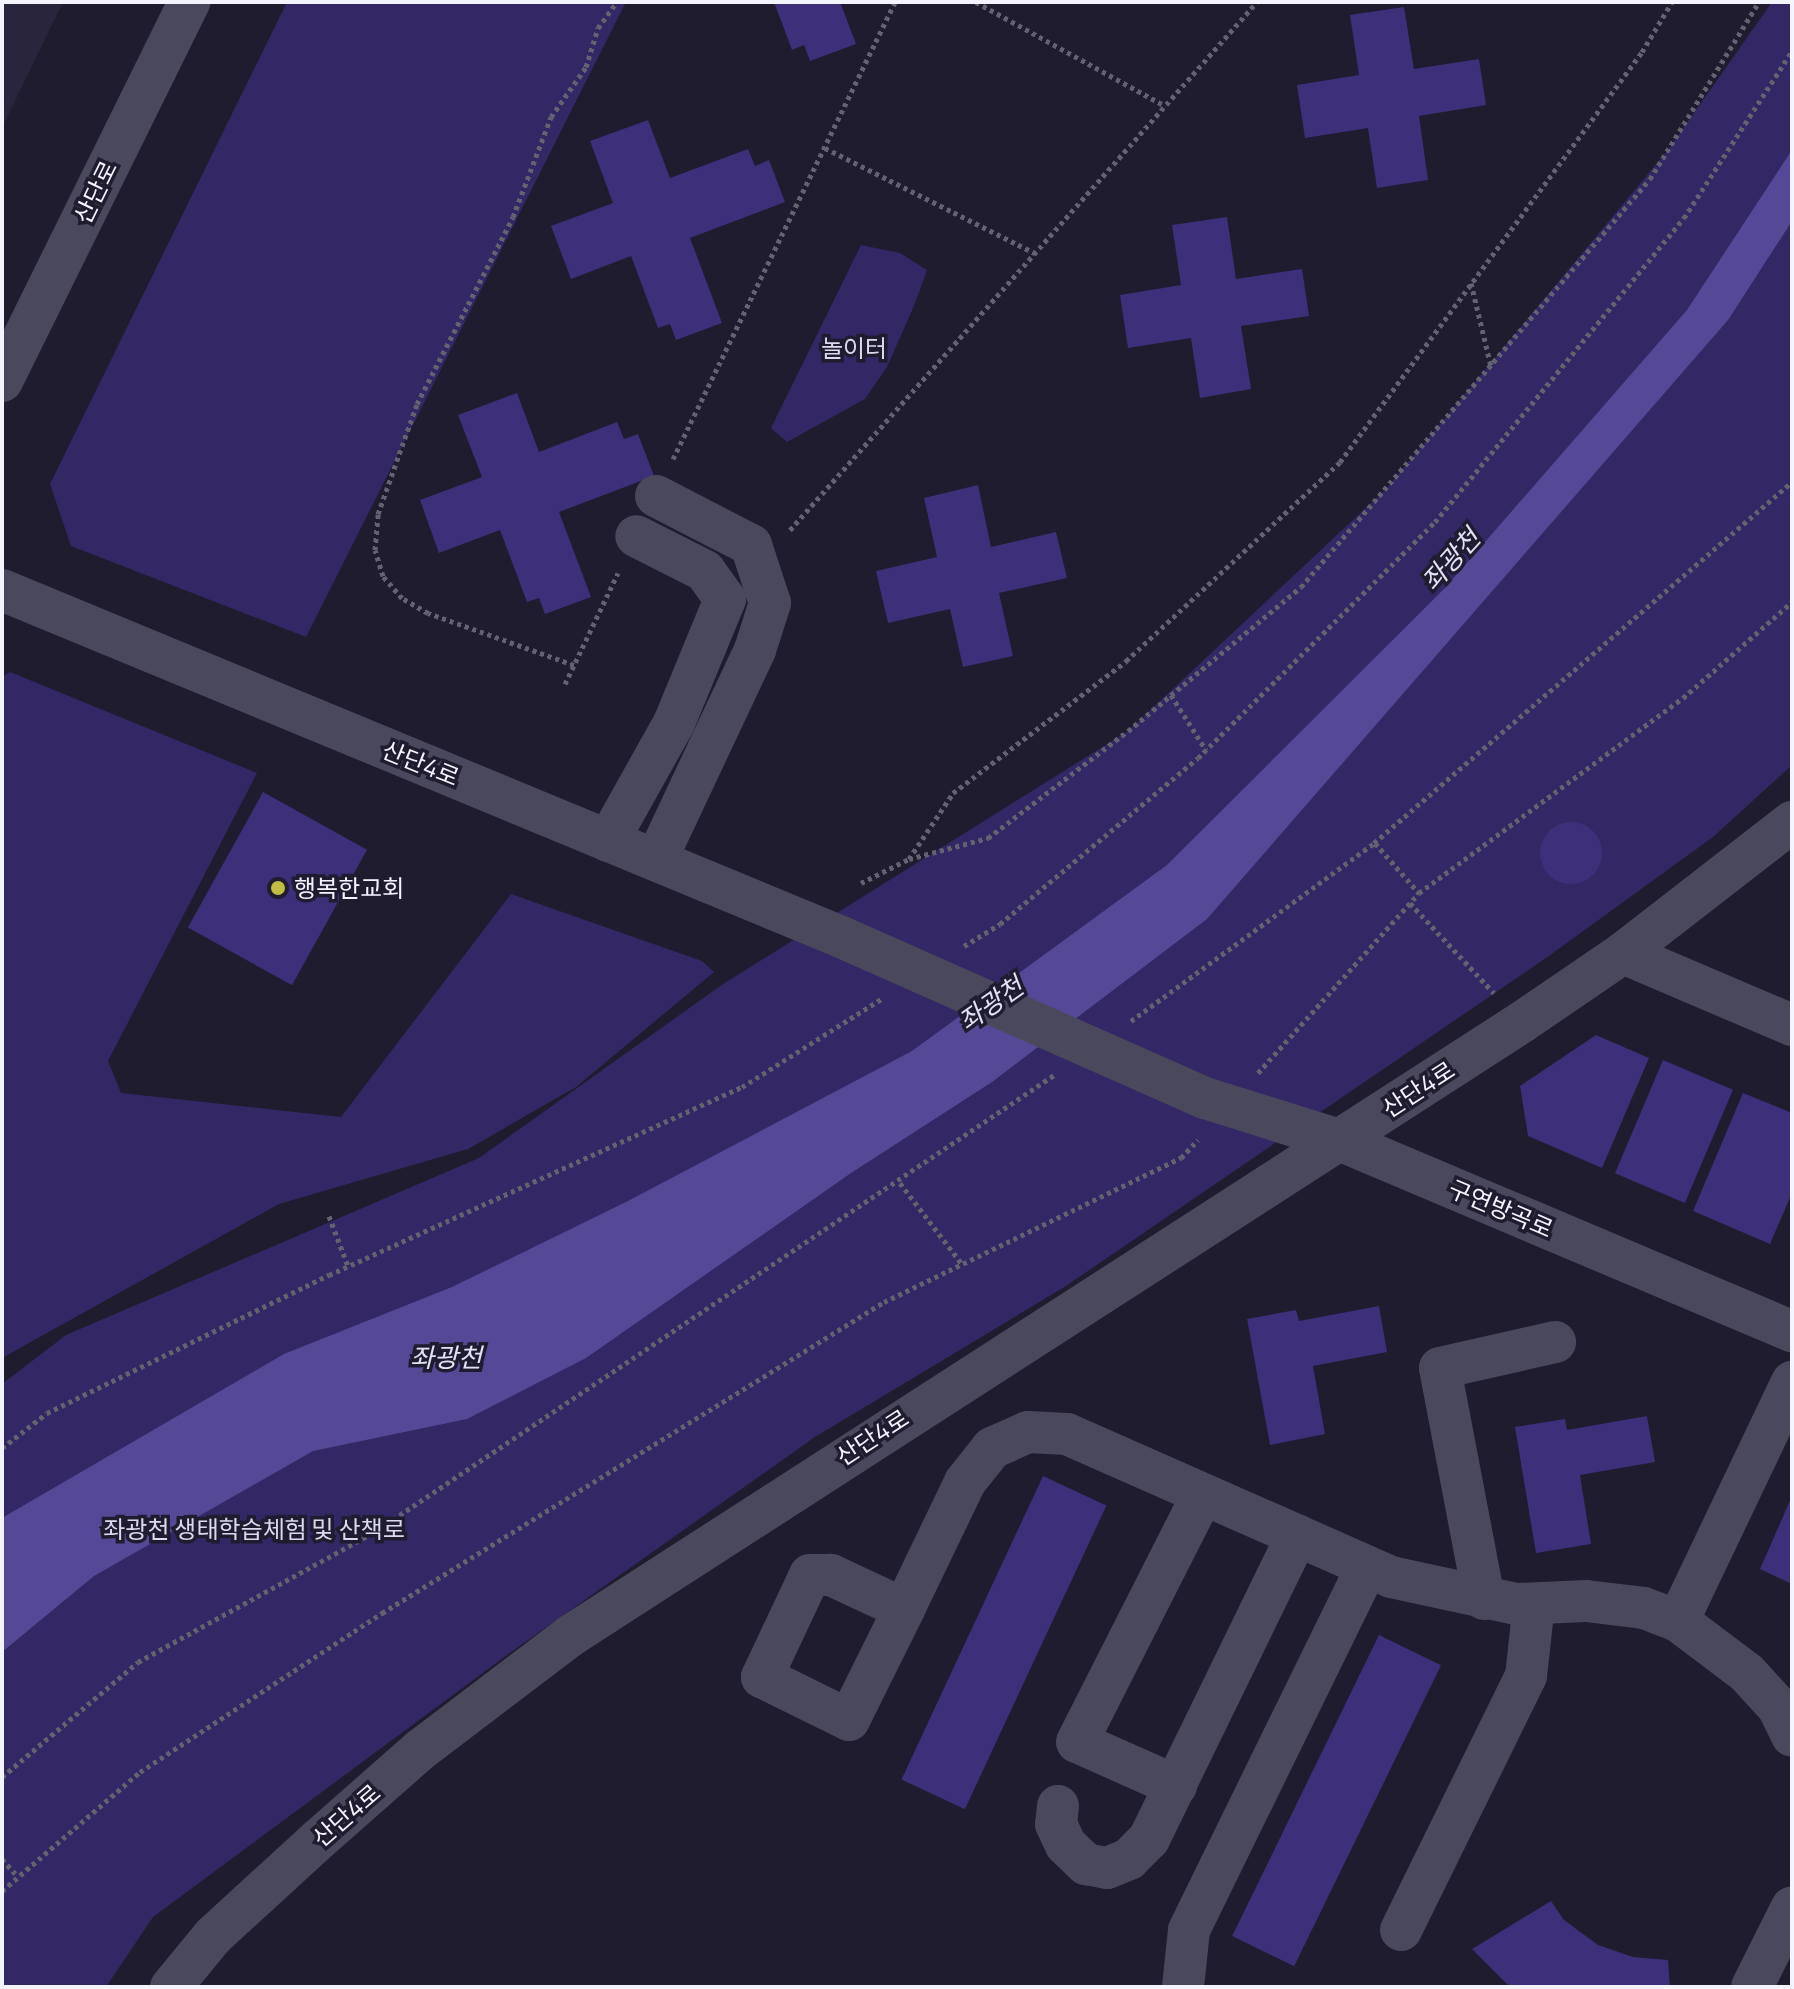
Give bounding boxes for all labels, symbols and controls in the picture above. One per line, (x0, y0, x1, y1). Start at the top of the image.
street label: 산단로 (68, 156, 122, 228)
park label: 놀이터 (821, 334, 887, 362)
water label: 좌광천 (1415, 523, 1487, 597)
street label: 산단4로 (378, 735, 464, 791)
place label: 행복한교회 (294, 874, 404, 902)
marker: 행복한교회 (269, 879, 287, 897)
water label: 좌광천 (953, 971, 1029, 1037)
street label: 산단4로 (1376, 1055, 1460, 1123)
street label: 구연방곡로 (1445, 1173, 1557, 1243)
water label: 좌광천 (410, 1342, 482, 1374)
street label: 산단4로 (830, 1403, 914, 1471)
park label: 좌광천 생태학습체험 및 산책로 (103, 1515, 405, 1543)
street label: 산단4로 (306, 1778, 386, 1852)

